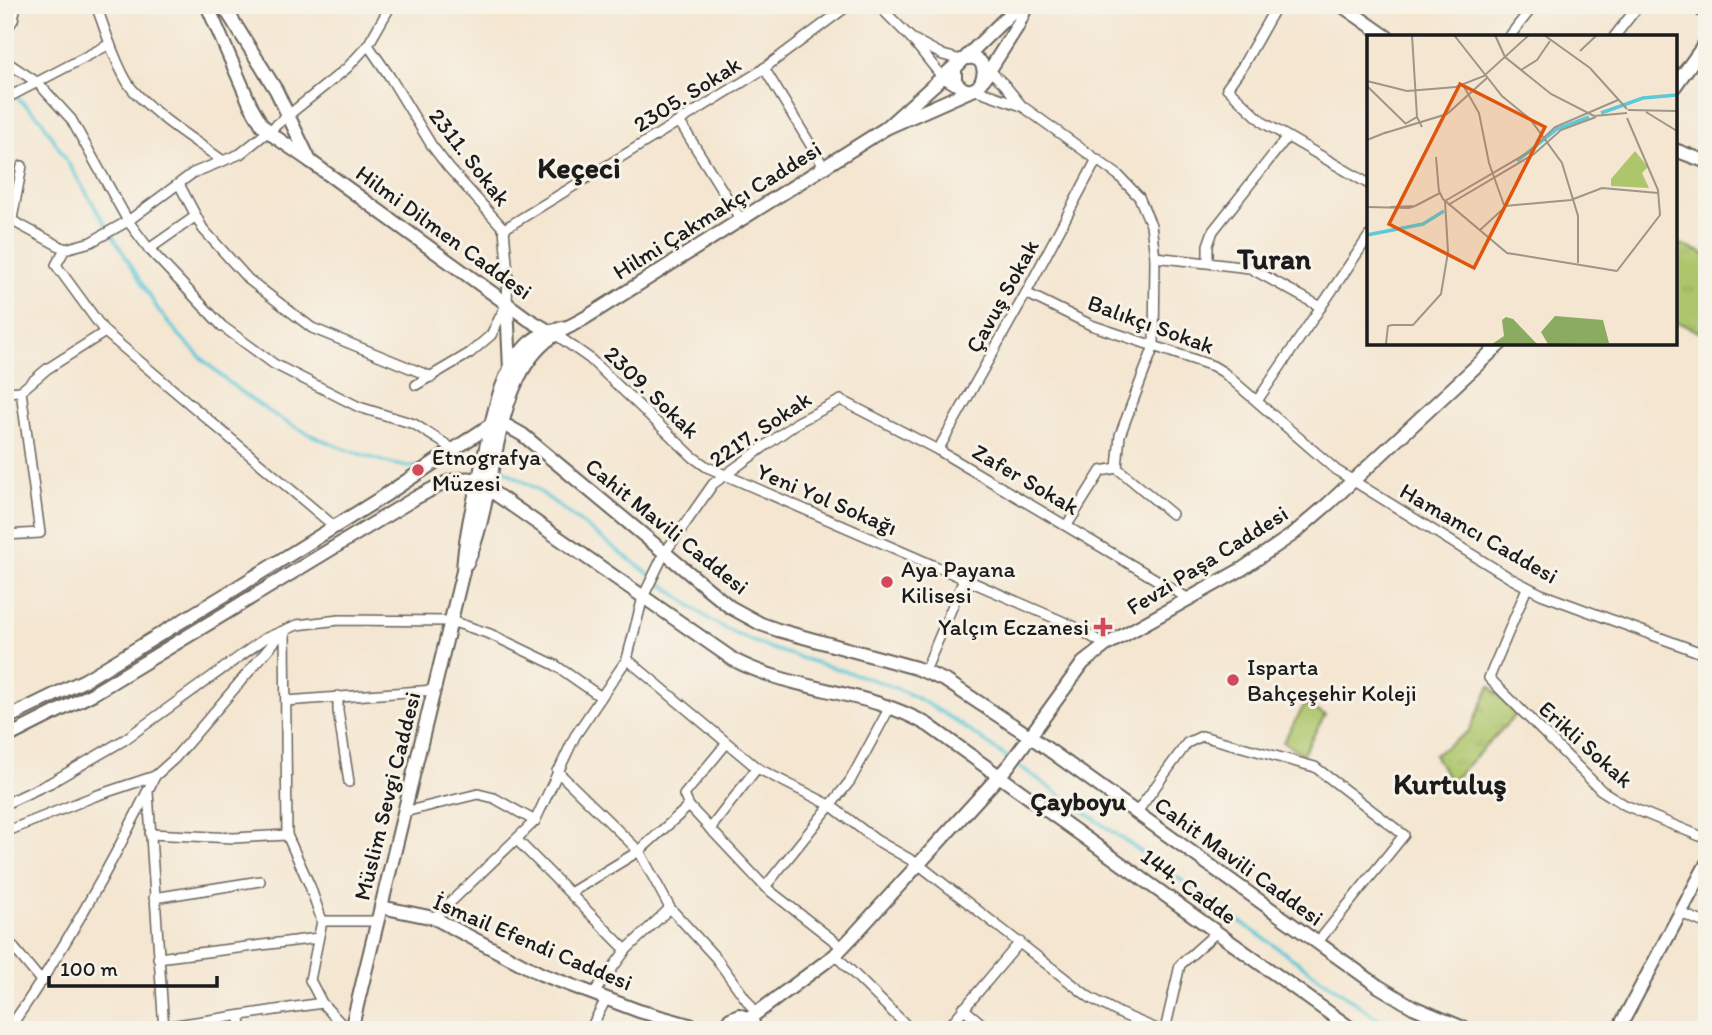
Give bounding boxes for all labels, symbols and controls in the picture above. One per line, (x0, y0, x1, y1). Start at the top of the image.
inset map (1367, 35, 1677, 345)
street label: 2305. Sokak (628, 50, 746, 138)
street label: 2311. Sokak (423, 102, 517, 212)
street label: Hilmi Çakmakçı Caddesi (608, 134, 826, 286)
district label: Keçeci (537, 149, 621, 186)
street label: Hilmi Dilmen Caddesi (350, 159, 538, 305)
street label: Çavuş Sokak (959, 234, 1045, 358)
district label: Turan (1236, 240, 1312, 277)
street label: Balıkçı Sokak (1084, 288, 1218, 360)
street label: 2309. Sokak (599, 340, 706, 444)
street label: 2217. Sokak (704, 385, 816, 473)
street label: Zafer Sokak (968, 437, 1085, 521)
place label: Etnografya Müzesi (432, 443, 541, 497)
street label: Cahit Mavili Caddesi (580, 452, 754, 600)
street label: Yeni Yol Sokağı (752, 457, 902, 541)
marker: Etnografya Müzesi (410, 462, 426, 478)
street label: Hamamcı Caddesi (1395, 476, 1563, 590)
street label: Fevzi Paşa Caddesi (1121, 499, 1293, 621)
place label: Aya Payana Kilisesi (901, 555, 1015, 609)
marker: Aya Payana Kilisesi (879, 574, 895, 590)
place label: Yalçın Eczanesi (938, 613, 1089, 641)
marker: Yalçın Eczanesi (1095, 619, 1111, 635)
place label: Isparta Bahçeşehir Koleji (1247, 653, 1417, 707)
marker: Isparta Bahçeşehir Koleji (1225, 672, 1241, 688)
street label: Müslim Sevgi Caddesi (348, 689, 426, 903)
street label: Erikli Sokak (1533, 694, 1639, 794)
district label: Kurtuluş (1393, 765, 1507, 802)
district label: Çayboyu (1030, 785, 1126, 817)
street label: Cahit Mavili Caddesi (1149, 790, 1329, 932)
street label: 144. Cadde (1136, 842, 1242, 930)
street label: İsmail Efendi Caddesi (429, 887, 637, 997)
scale bar (49, 944, 217, 988)
text: 100 m (60, 956, 118, 981)

